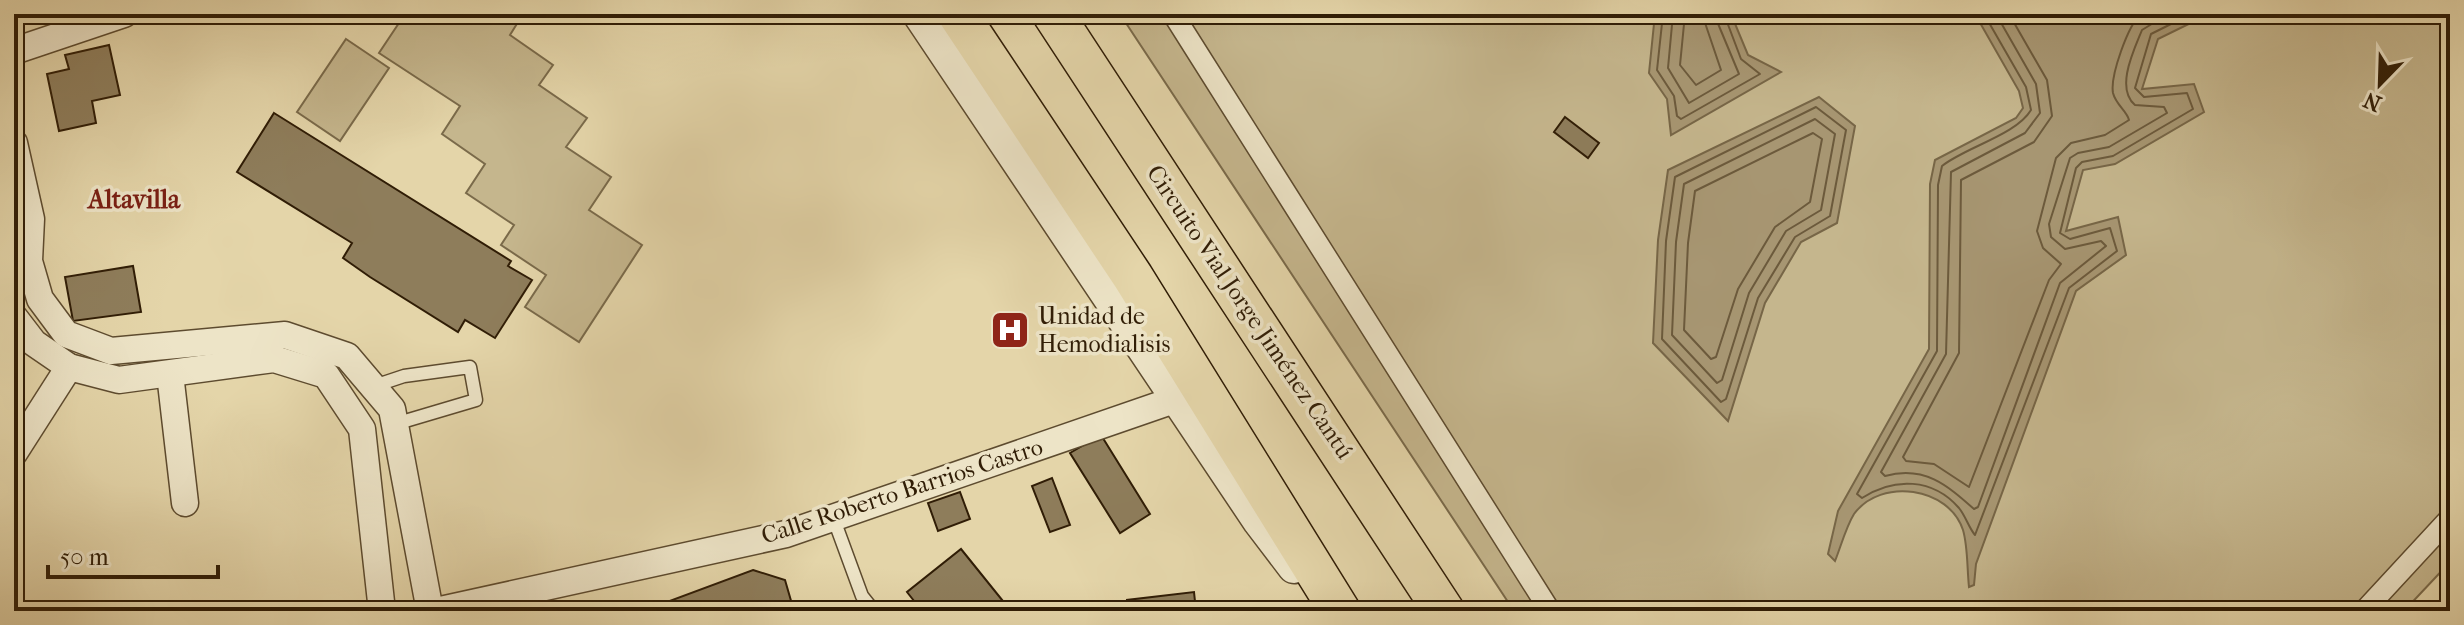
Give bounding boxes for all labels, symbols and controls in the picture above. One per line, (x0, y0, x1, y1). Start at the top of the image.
north arrow (2340, 44, 2420, 124)
text: N (2360, 86, 2385, 117)
street label: Circuito Vial Jorge Jiménez Cantú (1141, 160, 1359, 465)
district label: Altavilla (86, 184, 181, 215)
place label: Unidad de Hemodialisis (1038, 302, 1171, 358)
hospital icon: Unidad de Hemodialisis (989, 309, 1031, 351)
street label: Calle Roberto Barrios Castro (758, 432, 1046, 550)
scale bar (48, 529, 218, 579)
text: 50 m (60, 543, 109, 571)

